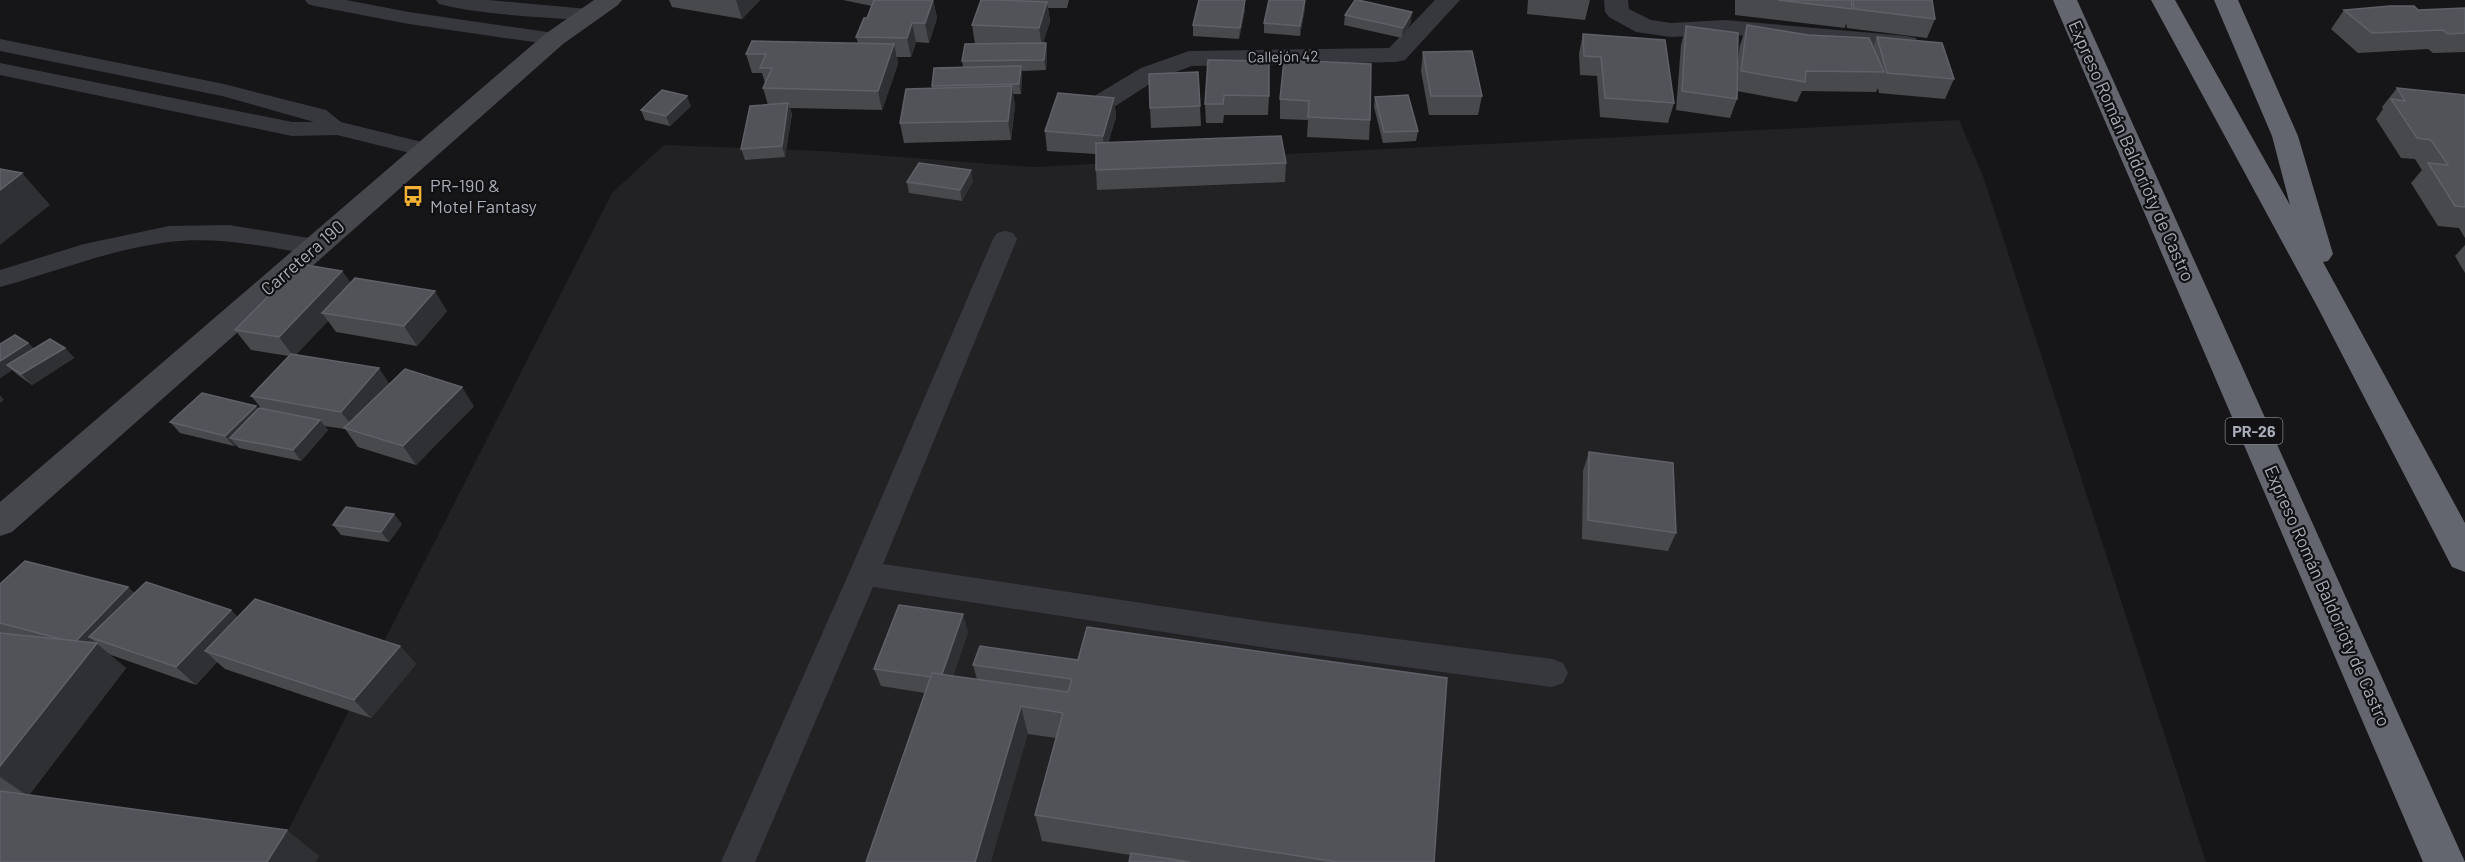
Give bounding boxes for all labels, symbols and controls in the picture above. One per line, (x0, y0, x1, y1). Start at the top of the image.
street label: Expreso Román Baldorioty de Castro (2064, 17, 2200, 285)
street label: Callejón 42 (1247, 46, 1318, 66)
place label: PR-190 & Motel Fantasy (430, 174, 537, 217)
bus stop icon: PR-190 & Motel Fantasy (401, 184, 425, 208)
street label: Carretera 190 (256, 215, 349, 300)
road number: PR-26 (2226, 418, 2282, 444)
street label: Expreso Román Baldorioty de Castro (2260, 462, 2396, 730)

